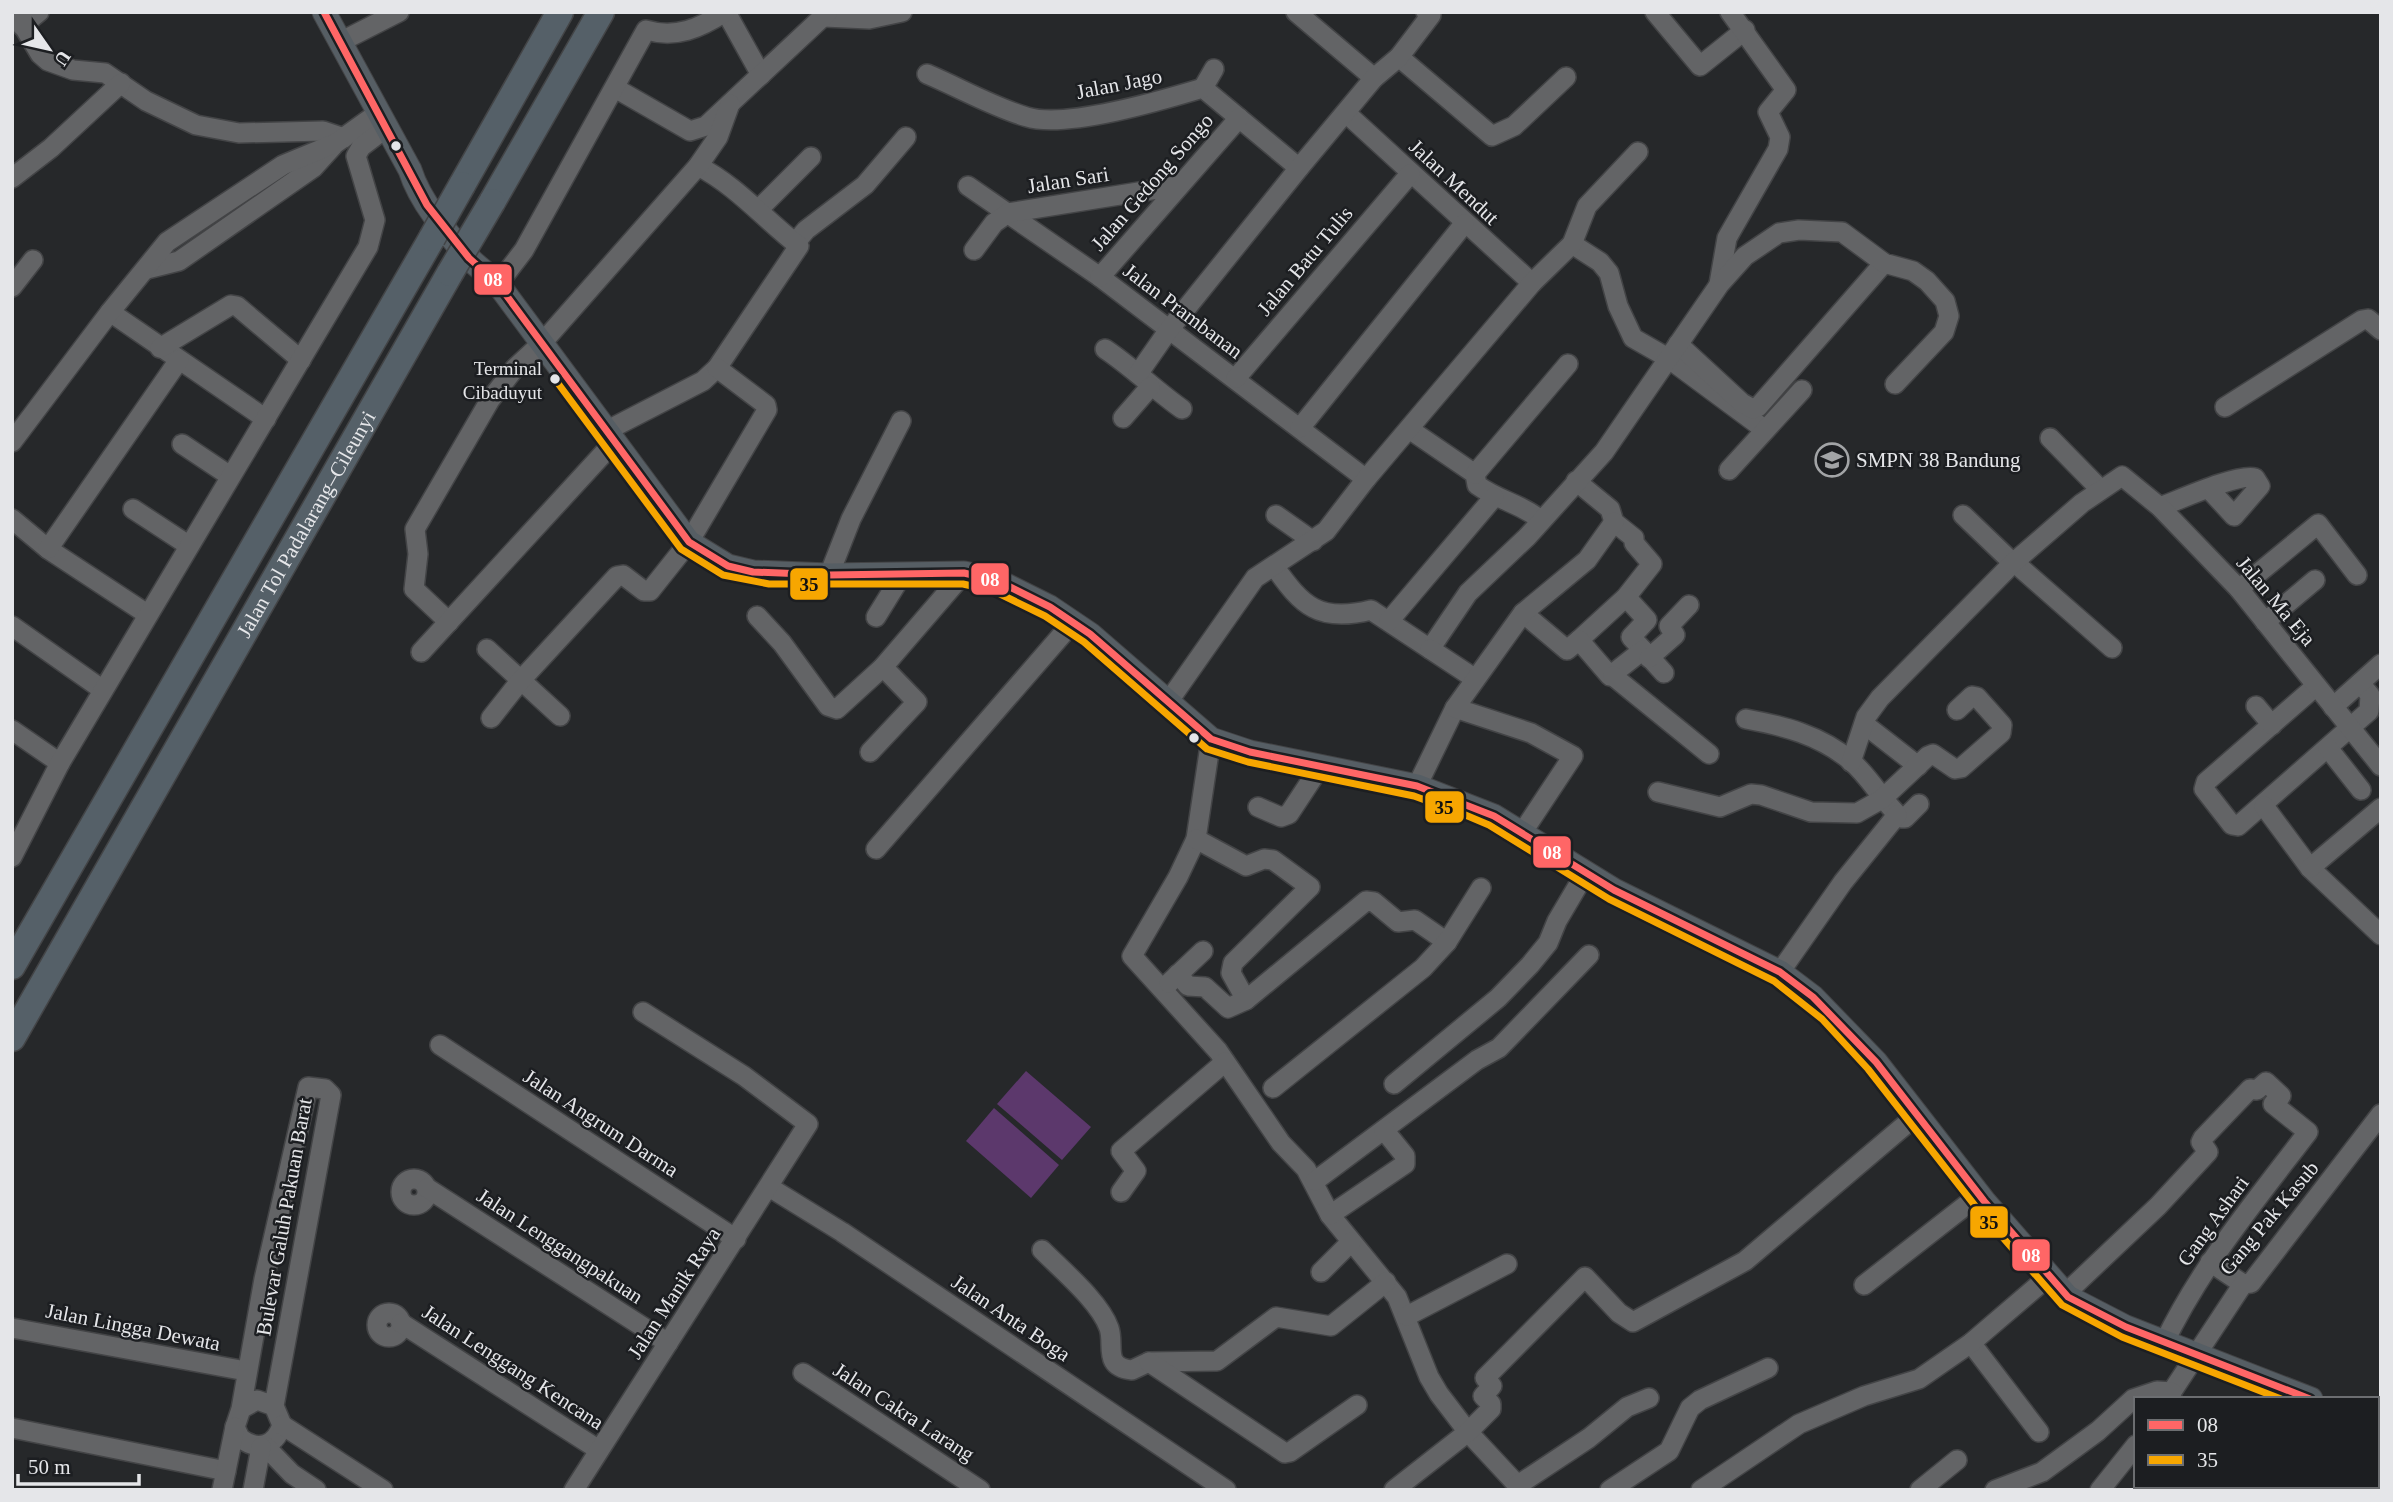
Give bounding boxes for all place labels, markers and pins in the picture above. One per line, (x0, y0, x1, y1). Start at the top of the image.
unlabelled marker (389, 139, 403, 153)
place label: Terminal Cibaduyut (463, 358, 543, 403)
marker: Terminal Cibaduyut (548, 372, 562, 386)
school or university icon: SMPN 38 Bandung (1813, 441, 1851, 479)
place label: SMPN 38 Bandung (1856, 448, 2021, 472)
unlabelled marker (1187, 731, 1201, 745)

